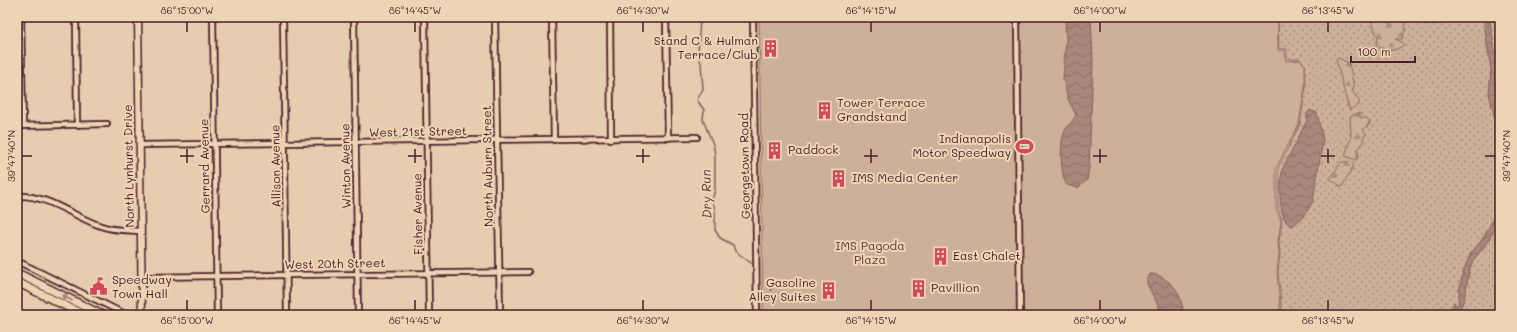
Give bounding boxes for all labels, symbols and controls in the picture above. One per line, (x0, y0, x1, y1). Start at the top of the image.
text: 86°15'00"W (160, 3, 214, 17)
text: 86°14'45"W (389, 3, 441, 17)
text: 86°14'30"W (617, 3, 670, 17)
text: 86°14'15"W (845, 3, 897, 17)
text: 86°14'00"W (1073, 3, 1127, 17)
text: 86°13'45"W (1302, 3, 1354, 17)
place label: Stand C & Hulman Terrace/Club (654, 32, 758, 62)
building icon: Stand C & Hulman Terrace/Club (761, 38, 781, 58)
scale bar (1351, 38, 1415, 64)
text: 100 m (1357, 43, 1391, 59)
place label: Tower Terrace Grandstand (837, 94, 926, 124)
building icon: Tower Terrace Grandstand (814, 100, 834, 120)
street label: North Lynhurst Drive (119, 104, 137, 228)
street label: North Auburn Street (478, 105, 496, 227)
street label: Georgetown Road (735, 113, 753, 219)
street label: Gerrard Avenue (195, 118, 213, 214)
street label: West 21st Street (369, 122, 467, 140)
street label: Winton Avenue (336, 123, 354, 209)
street label: Allison Avenue (266, 124, 284, 208)
text: 39°47'40"N (4, 130, 18, 182)
place label: Indianapolis Motor Speedway (912, 130, 1011, 160)
text: 39°47'40"N (1499, 130, 1513, 182)
sports icon: Indianapolis Motor Speedway (1014, 136, 1034, 156)
building icon: Paddock (765, 140, 785, 160)
place label: Paddock (788, 141, 839, 157)
building icon: IMS Media Center (829, 168, 849, 188)
water label: Dry Run (697, 169, 714, 219)
place label: IMS Media Center (852, 169, 958, 185)
street label: Fisher Avenue (408, 173, 426, 255)
park label: IMS Pagoda Plaza (835, 237, 905, 267)
building icon: East Chalet (930, 246, 950, 266)
place label: East Chalet (953, 247, 1021, 263)
street label: West 20th Street (284, 254, 386, 272)
place label: Speedway Town Hall (112, 271, 172, 301)
place label: Gasoline Alley Suites (749, 274, 816, 304)
public building icon: Speedway Town Hall (89, 277, 109, 297)
building icon: Pavillion (908, 278, 928, 298)
place label: Pavillion (931, 279, 979, 295)
building icon: Gasoline Alley Suites (819, 280, 839, 300)
one-way arrow (61, 294, 73, 301)
text: 86°15'00"W (160, 313, 214, 327)
text: 86°14'45"W (389, 313, 441, 327)
text: 86°14'30"W (617, 313, 670, 327)
text: 86°14'15"W (845, 313, 897, 327)
text: 86°14'00"W (1073, 313, 1127, 327)
text: 86°13'45"W (1302, 313, 1354, 327)

